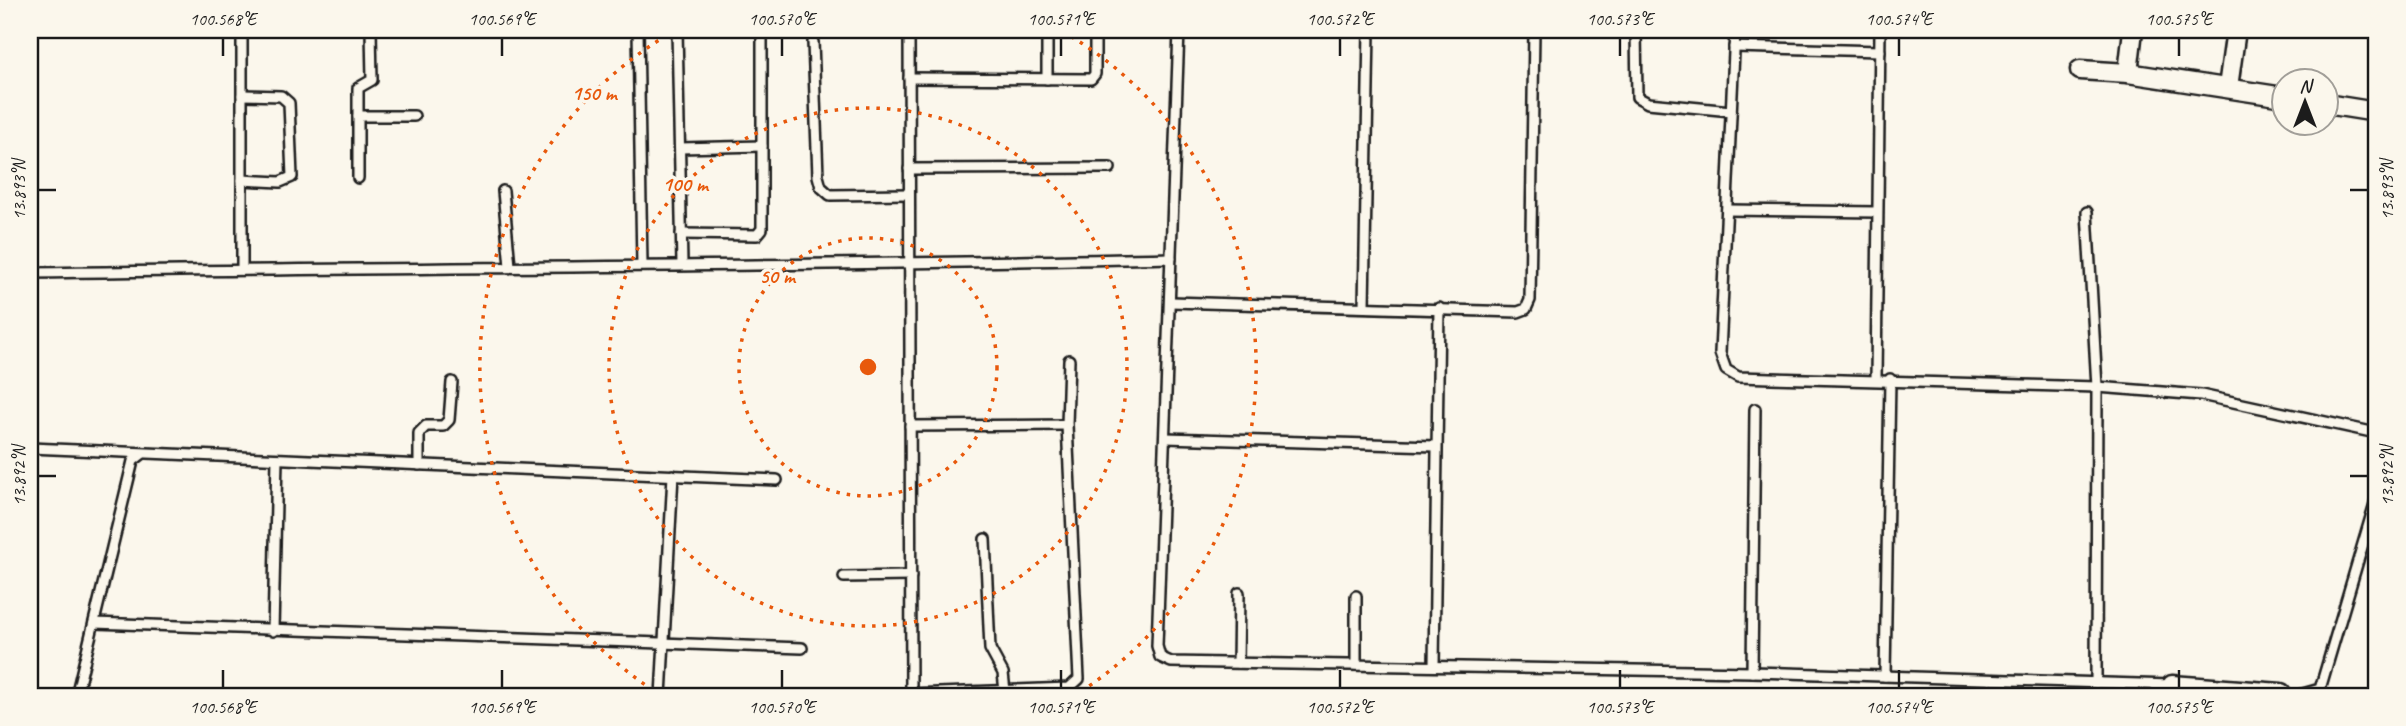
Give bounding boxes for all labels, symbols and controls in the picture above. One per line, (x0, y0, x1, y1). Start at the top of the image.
text: 100.568°E (190, 8, 259, 30)
text: 100.569°E (469, 8, 538, 30)
text: 100.570°E (749, 8, 818, 30)
text: 100.571°E (1028, 8, 1097, 30)
text: 100.572°E (1307, 8, 1376, 30)
text: 100.573°E (1587, 8, 1656, 30)
text: 100.574°E (1866, 8, 1935, 30)
text: 100.575°E (2146, 8, 2215, 30)
north arrow (2270, 66, 2340, 136)
text: N (2299, 74, 2314, 98)
text: 150 m (571, 80, 619, 106)
text: 13.893°N (8, 157, 30, 220)
text: 13.893°N (2376, 157, 2398, 220)
text: 100 m (662, 171, 710, 197)
text: 50 m (759, 263, 797, 289)
centre of rings (856, 355, 880, 379)
text: 13.892°N (8, 443, 30, 506)
text: 13.892°N (2376, 443, 2398, 506)
text: 100.568°E (190, 696, 259, 718)
text: 100.569°E (469, 696, 538, 718)
text: 100.570°E (749, 696, 818, 718)
text: 100.571°E (1028, 696, 1097, 718)
text: 100.572°E (1307, 696, 1376, 718)
text: 100.573°E (1587, 696, 1656, 718)
text: 100.574°E (1866, 696, 1935, 718)
text: 100.575°E (2146, 696, 2215, 718)

